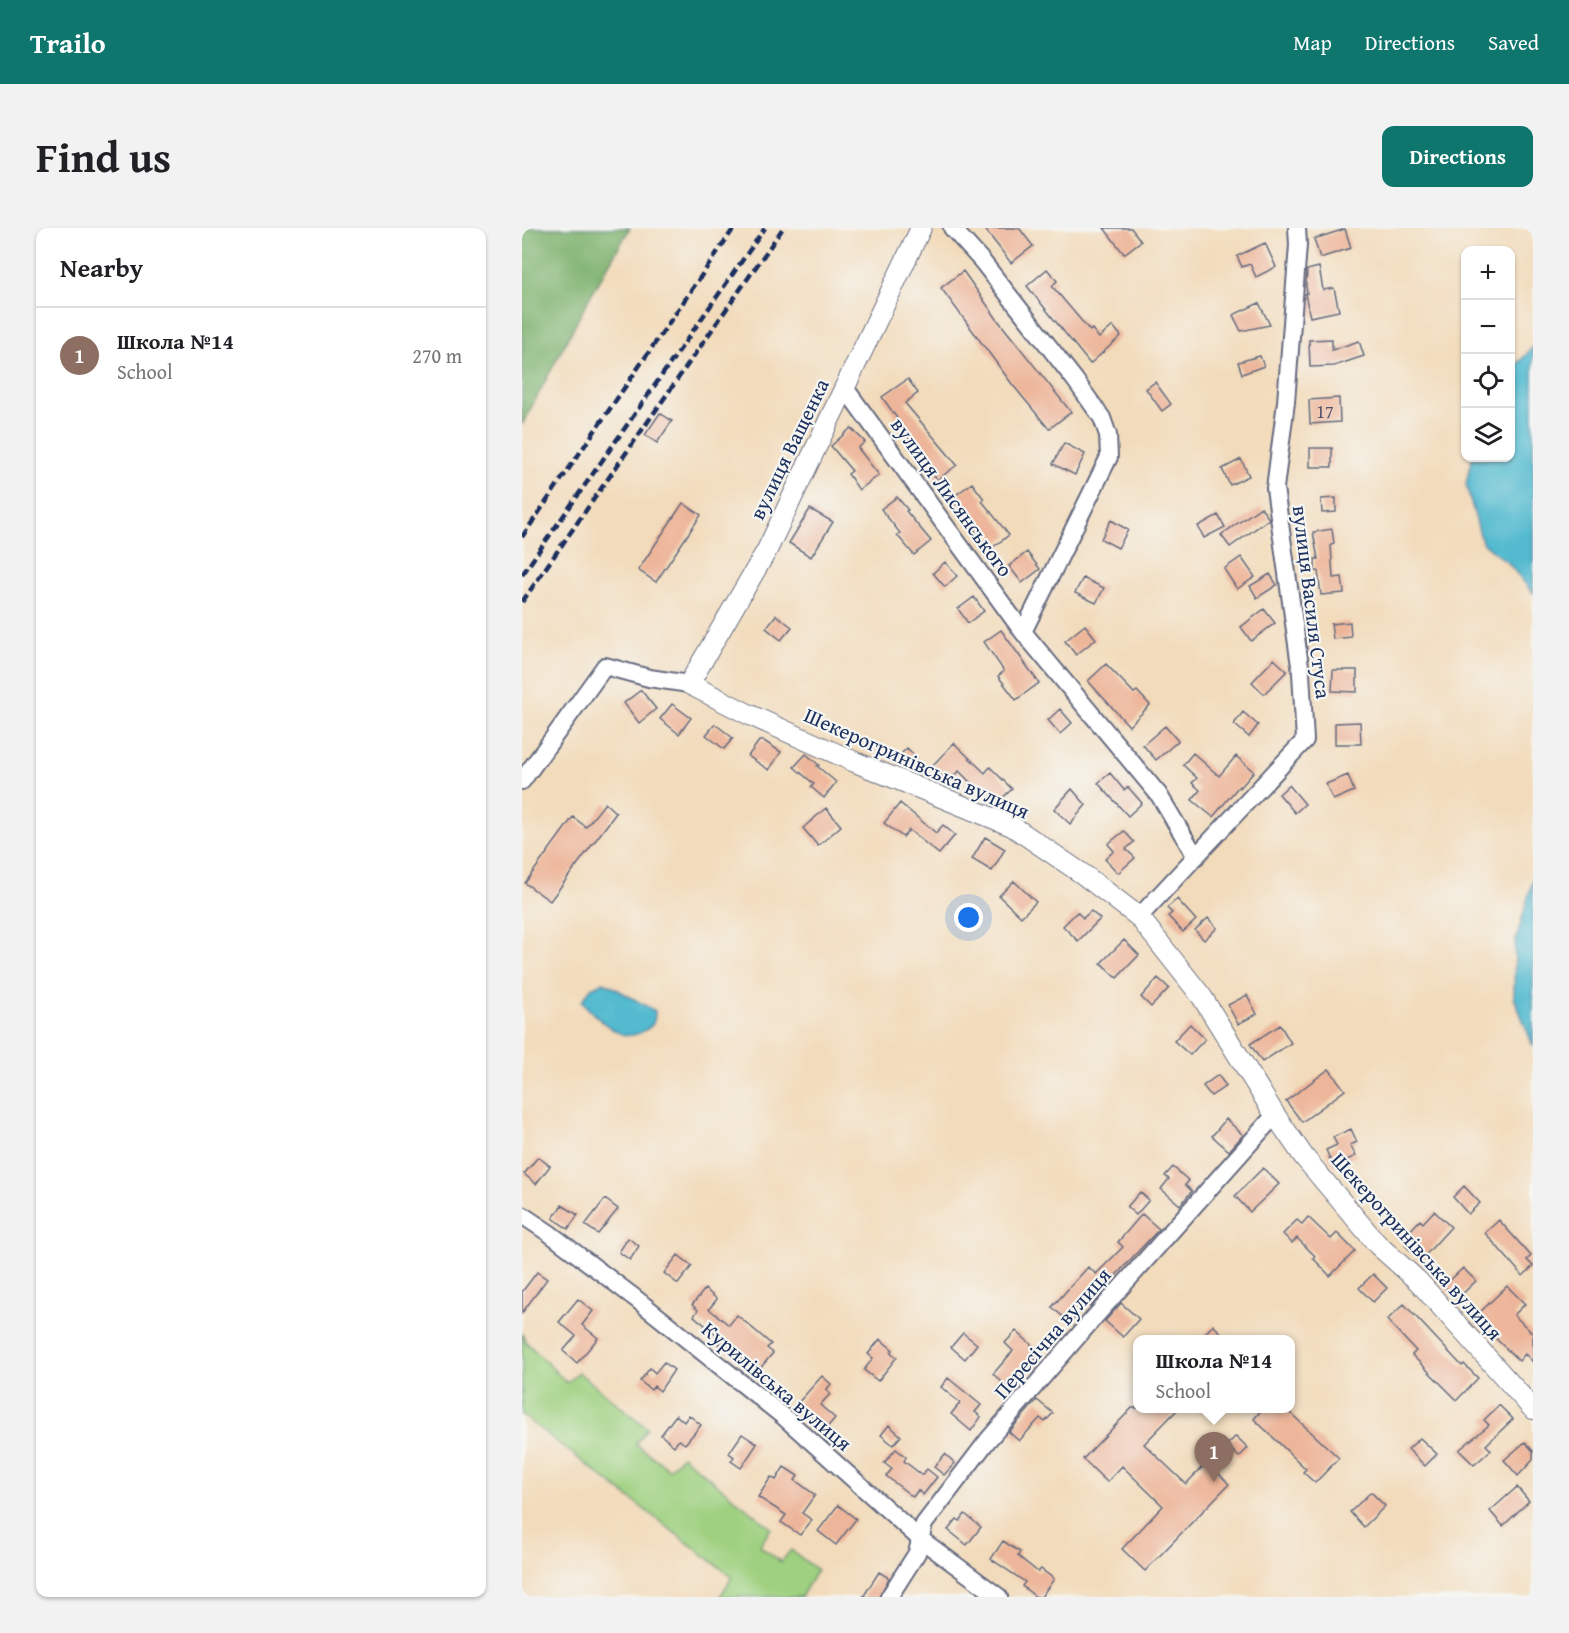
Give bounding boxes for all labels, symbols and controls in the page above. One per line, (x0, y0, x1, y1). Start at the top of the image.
text: Trailo (30, 22, 106, 63)
text: Map (1293, 27, 1332, 58)
text: Directions (1365, 27, 1455, 58)
text: Saved (1488, 27, 1539, 58)
text: Find us (36, 126, 171, 187)
button: Directions (1382, 126, 1533, 187)
map controls (1461, 246, 1515, 462)
button: + (1461, 246, 1515, 300)
text: Nearby (60, 248, 143, 287)
button: − (1461, 300, 1515, 354)
text: Школа №14 (117, 325, 234, 357)
text: 1 (74, 341, 85, 370)
text: 270 m (412, 341, 462, 370)
button: locate (1461, 354, 1515, 408)
text: School (117, 357, 173, 386)
street label: вулиця Ващенка (741, 373, 837, 525)
house number: 17 (1316, 398, 1334, 425)
button: layers (1461, 408, 1515, 462)
street label: вулиця Лисянського (883, 411, 1021, 583)
street label: вулиця Василя Стуса (1285, 504, 1339, 700)
street label: Шекерогринівська вулиця (799, 699, 1035, 827)
your location (954, 903, 983, 932)
street label: Шекерогринівська вулиця (1324, 1145, 1510, 1347)
street label: Пересічна вулиця (986, 1260, 1118, 1406)
street label: Курилівська вулиця (695, 1314, 859, 1458)
popup (1133, 1335, 1295, 1413)
text: Школа №14 (1156, 1344, 1272, 1376)
text: School (1156, 1376, 1211, 1405)
pin: 1 (1194, 1432, 1234, 1482)

